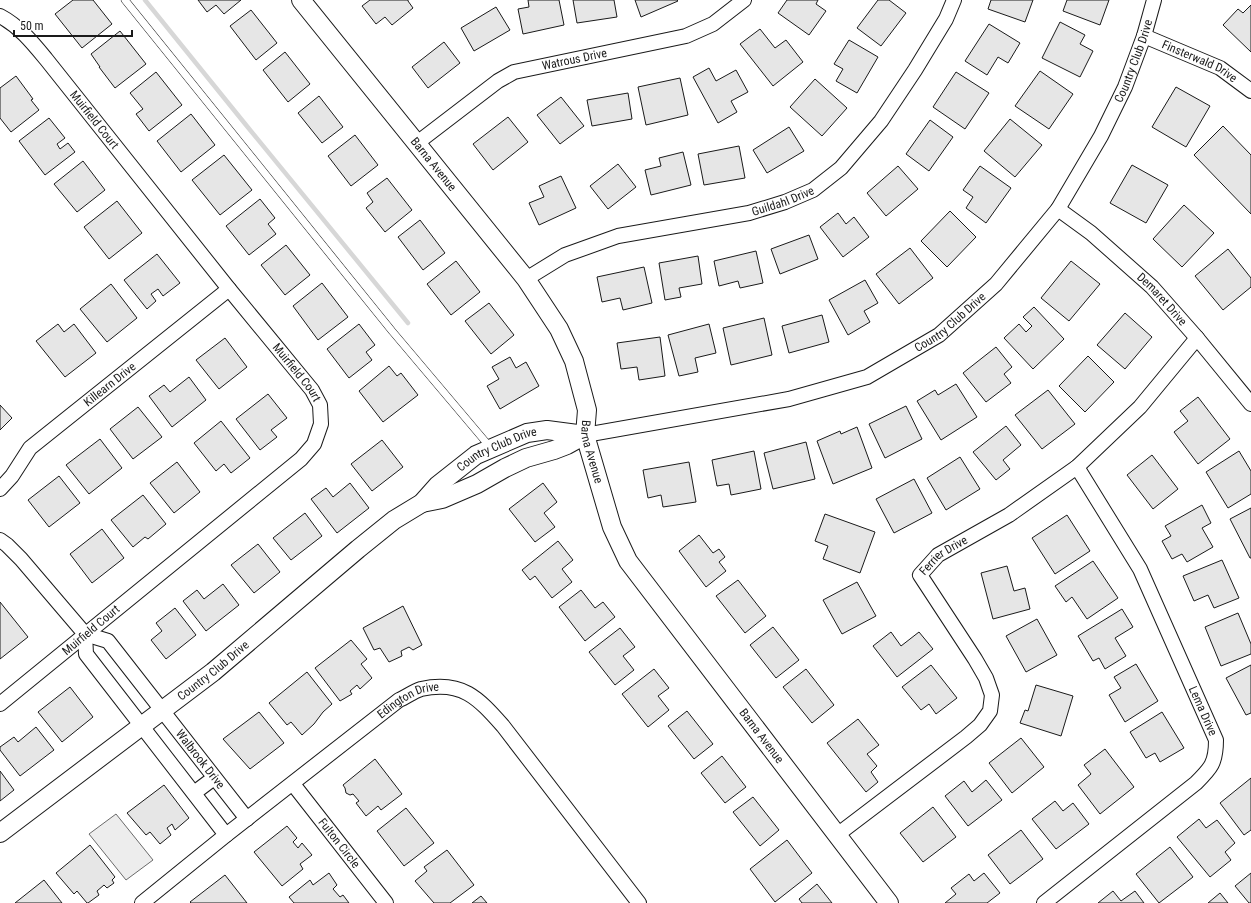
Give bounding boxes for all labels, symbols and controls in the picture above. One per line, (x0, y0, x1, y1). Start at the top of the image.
scale bar (14, 12, 132, 38)
street label: Country Club Drive (1111, 18, 1155, 105)
text: 50 m (20, 19, 44, 33)
street label: Finsterwald Drive (1160, 37, 1240, 85)
street label: Watrous Drive (541, 46, 608, 73)
street label: Muirfield Court (67, 88, 122, 152)
street label: Barna Avenue (408, 135, 460, 194)
street label: Guildahl Drive (750, 183, 817, 219)
street label: Demaret Drive (1134, 270, 1190, 329)
street label: Country Club Drive (912, 289, 989, 355)
street label: Muirfield Court (270, 341, 324, 404)
street label: Killearn Drive (81, 359, 139, 409)
street label: Barna Avenue (578, 420, 606, 485)
street label: Country Club Drive (454, 425, 538, 474)
street label: Ferrier Drive (916, 533, 970, 578)
street label: Muirfield Court (60, 602, 123, 658)
street label: Country Club Drive (175, 637, 252, 703)
street label: Edington Drive (374, 680, 440, 721)
street label: Lema Drive (1186, 684, 1220, 738)
street label: Barna Avenue (736, 706, 787, 766)
street label: Walbrook Drive (173, 727, 228, 792)
street label: Fulton Circle (315, 815, 363, 871)

